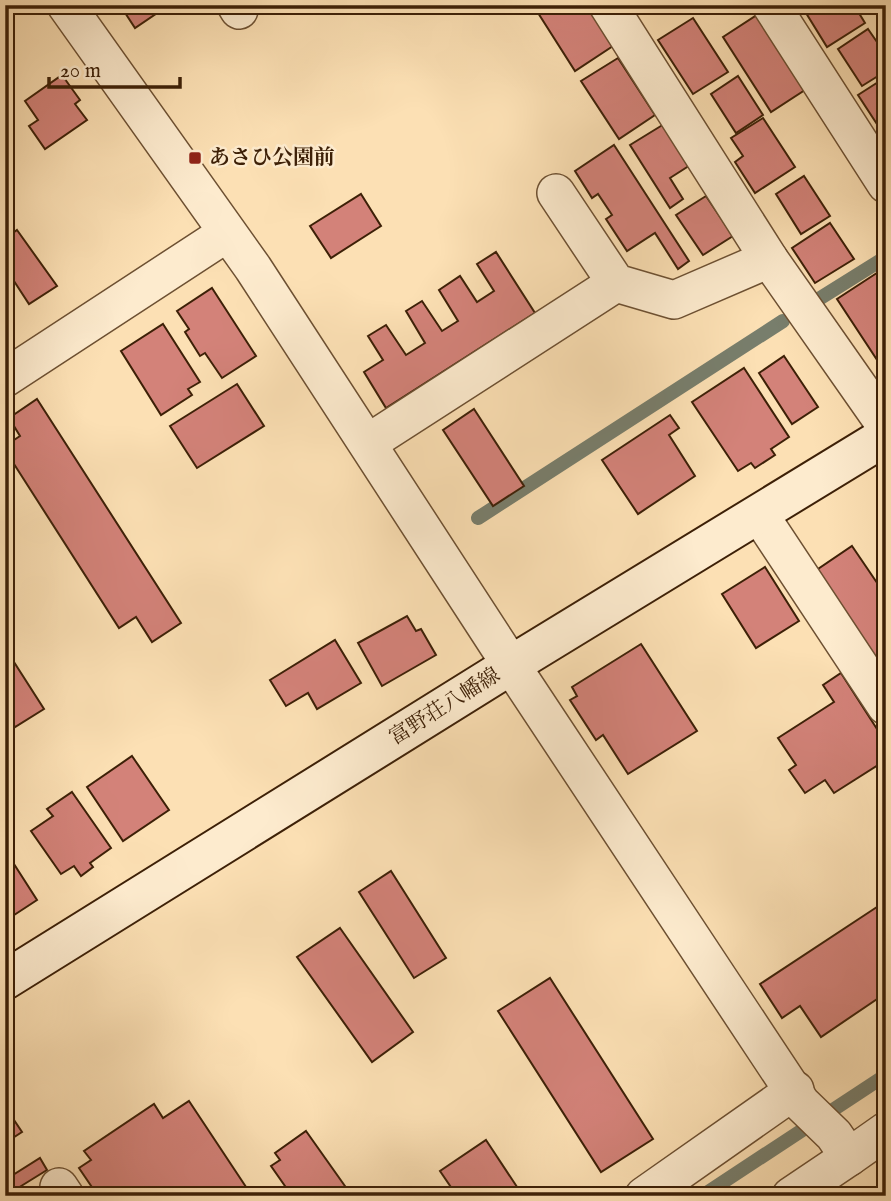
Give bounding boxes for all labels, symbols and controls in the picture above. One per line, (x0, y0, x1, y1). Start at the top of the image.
scale bar (49, 46, 180, 90)
text: 20 m (60, 58, 101, 85)
place label: あさひ公園前 (209, 145, 335, 172)
marker: あさひ公園前 (187, 150, 203, 166)
street label: 富野荘八幡線 (384, 662, 506, 752)

